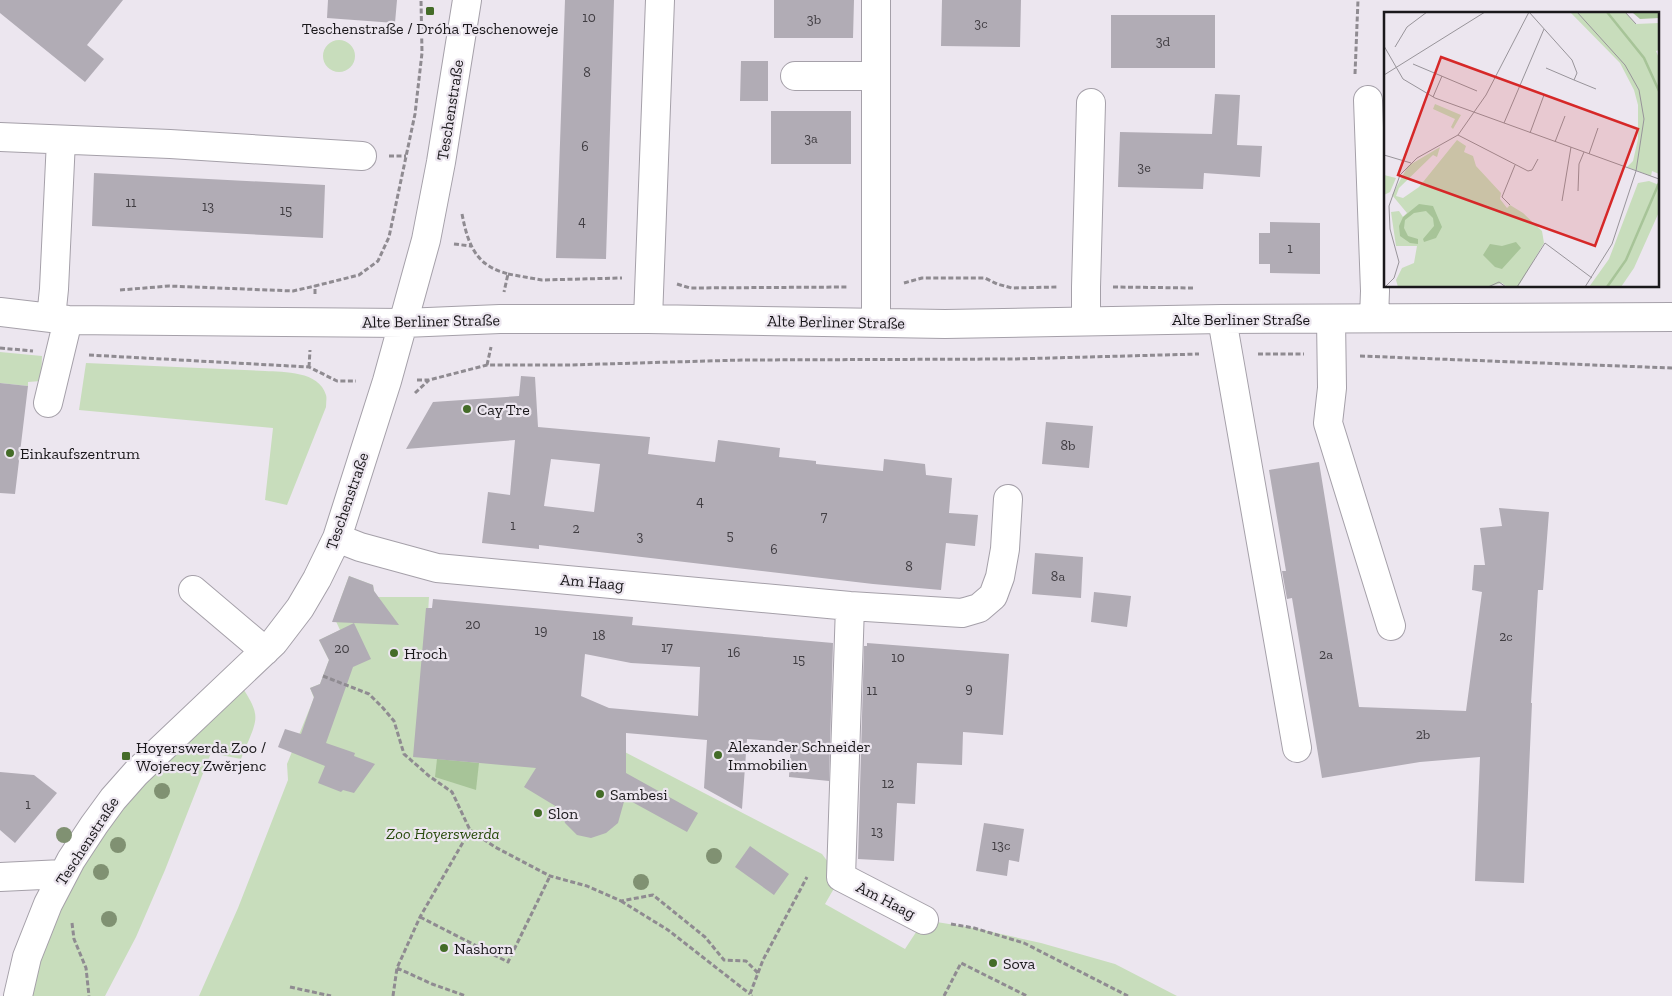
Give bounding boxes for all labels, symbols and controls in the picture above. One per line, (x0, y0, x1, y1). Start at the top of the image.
marker: Teschenstraße / Dróha Teschenoweje (424, 5, 436, 17)
house number: 10 (582, 9, 596, 26)
house number: 3b (807, 11, 821, 28)
inset map (1384, 12, 1660, 288)
house number: 3c (974, 15, 988, 32)
place label: Teschenstraße / Dróha Teschenoweje (302, 19, 558, 38)
house number: 3d (1156, 33, 1171, 50)
street label: Teschenstraße (433, 58, 467, 162)
house number: 8 (583, 64, 591, 81)
house number: 3a (804, 130, 818, 147)
house number: 6 (581, 138, 589, 155)
house number: 3e (1137, 159, 1151, 176)
house number: 11 (126, 194, 137, 211)
house number: 13 (202, 198, 214, 215)
house number: 15 (280, 202, 292, 219)
house number: 4 (578, 213, 586, 230)
house number: 1 (1287, 240, 1293, 257)
street label: Alte Berliner Straße (362, 310, 500, 332)
street label: Alte Berliner Straße (1172, 310, 1310, 329)
street label: Alte Berliner Straße (767, 311, 905, 333)
place label: Cay Tre (477, 400, 530, 419)
marker: Cay Tre (461, 403, 473, 415)
house number: 8b (1060, 437, 1076, 454)
place label: Einkaufszentrum (20, 444, 140, 463)
marker: Einkaufszentrum (4, 447, 16, 459)
street label: Teschenstraße (321, 450, 373, 552)
house number: 4 (696, 493, 704, 510)
house number: 7 (821, 508, 828, 525)
house number: 1 (510, 517, 516, 534)
house number: 2 (572, 520, 580, 537)
house number: 5 (726, 527, 734, 544)
house number: 3 (637, 528, 644, 545)
house number: 6 (770, 541, 778, 558)
house number: 8 (905, 558, 913, 575)
house number: 8a (1051, 568, 1065, 585)
street label: Am Haag (559, 570, 625, 594)
house number: 20 (465, 616, 481, 633)
house number: 19 (535, 622, 547, 639)
house number: 18 (593, 627, 605, 644)
house number: 2c (1499, 628, 1513, 645)
house number: 17 (661, 639, 673, 656)
house number: 20 (334, 640, 350, 657)
place label: Hroch (404, 644, 447, 663)
house number: 16 (728, 644, 740, 661)
house number: 2a (1319, 646, 1333, 663)
marker: Hroch (388, 647, 400, 659)
house number: 10 (891, 649, 905, 666)
house number: 15 (793, 651, 805, 668)
house number: 9 (965, 680, 973, 697)
house number: 11 (867, 682, 878, 699)
house number: 2b (1416, 726, 1430, 743)
place label: Alexander Schneider Immobilien (728, 737, 871, 774)
place label: Hoyerswerda Zoo / Wojerecy Zwěrjenc (136, 738, 267, 775)
marker: Alexander Schneider Immobilien (712, 749, 724, 761)
marker: Hoyerswerda Zoo / Wojerecy Zwěrjenc (120, 750, 132, 762)
house number: 12 (882, 775, 894, 792)
place label: Sambesi (610, 785, 668, 804)
marker: Sambesi (594, 788, 606, 800)
street label: Teschenstraße (51, 793, 123, 889)
house number: 1 (25, 796, 31, 813)
place label: Slon (548, 804, 579, 823)
marker: Slon (532, 807, 544, 819)
house number: 13 (871, 823, 883, 840)
park label: Zoo Hoyerswerda (386, 824, 500, 843)
house number: 13c (992, 837, 1010, 854)
street label: Am Haag (853, 877, 919, 923)
place label: Nashorn (454, 939, 514, 958)
marker: Nashorn (438, 942, 450, 954)
place label: Sova (1003, 954, 1036, 973)
marker: Sova (987, 957, 999, 969)

